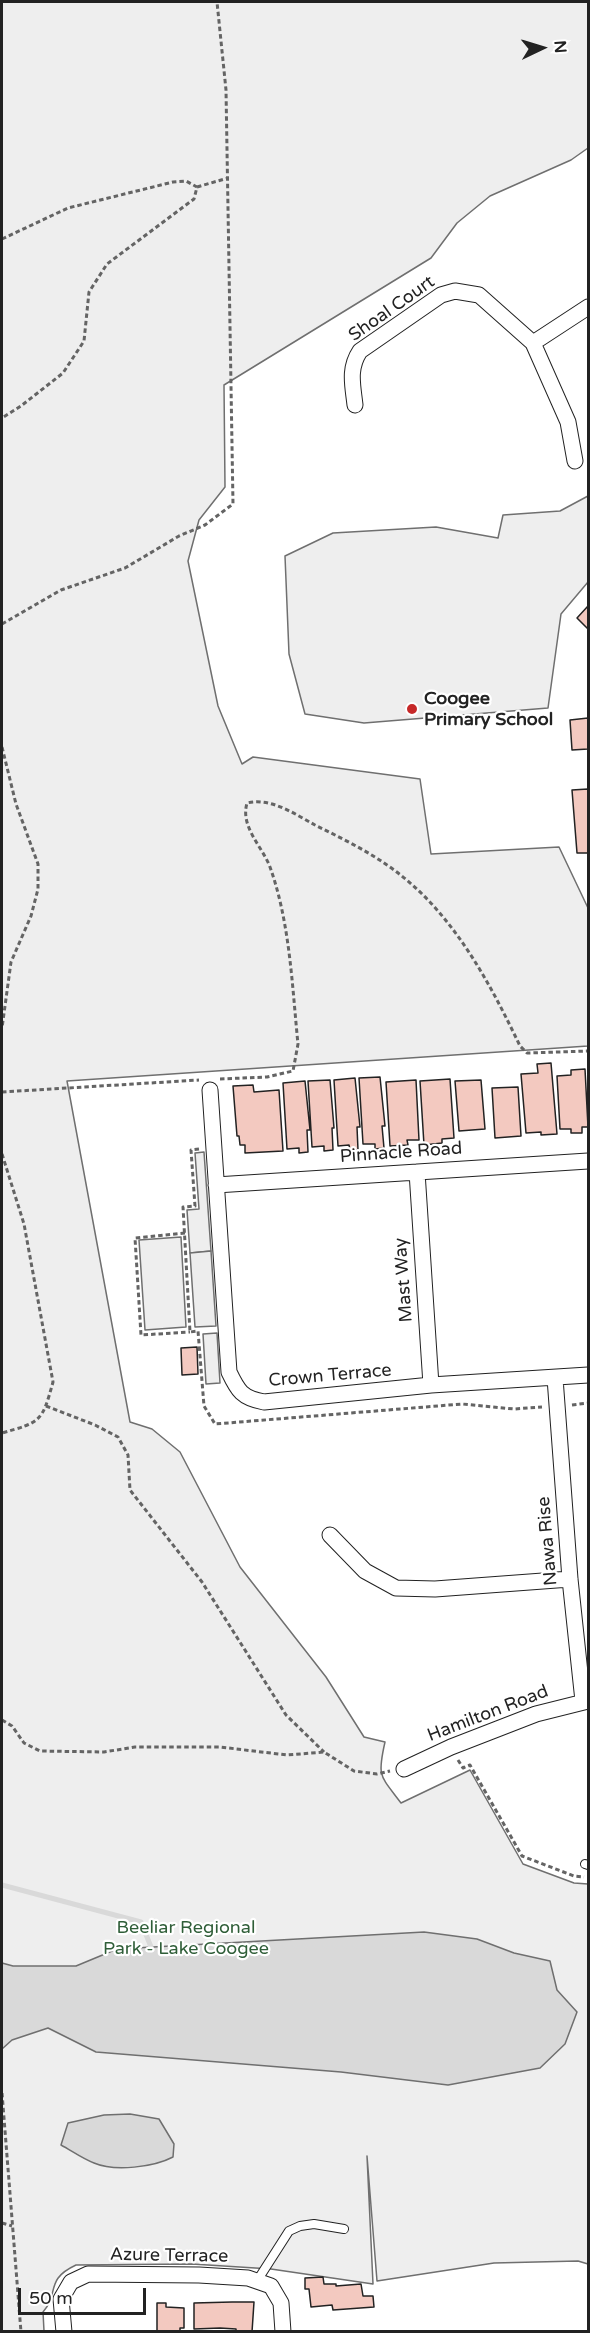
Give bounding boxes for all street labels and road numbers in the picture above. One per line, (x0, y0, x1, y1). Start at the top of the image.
street label: Shoal Court (345, 271, 439, 347)
street label: Pinnacle Road (339, 1138, 463, 1168)
street label: Mast Way (390, 1237, 418, 1323)
street label: Crown Terrace (268, 1360, 392, 1392)
street label: Nawa Rise (533, 1495, 563, 1587)
street label: Hamilton Road (424, 1681, 552, 1747)
street label: Azure Terrace (110, 2244, 228, 2268)

